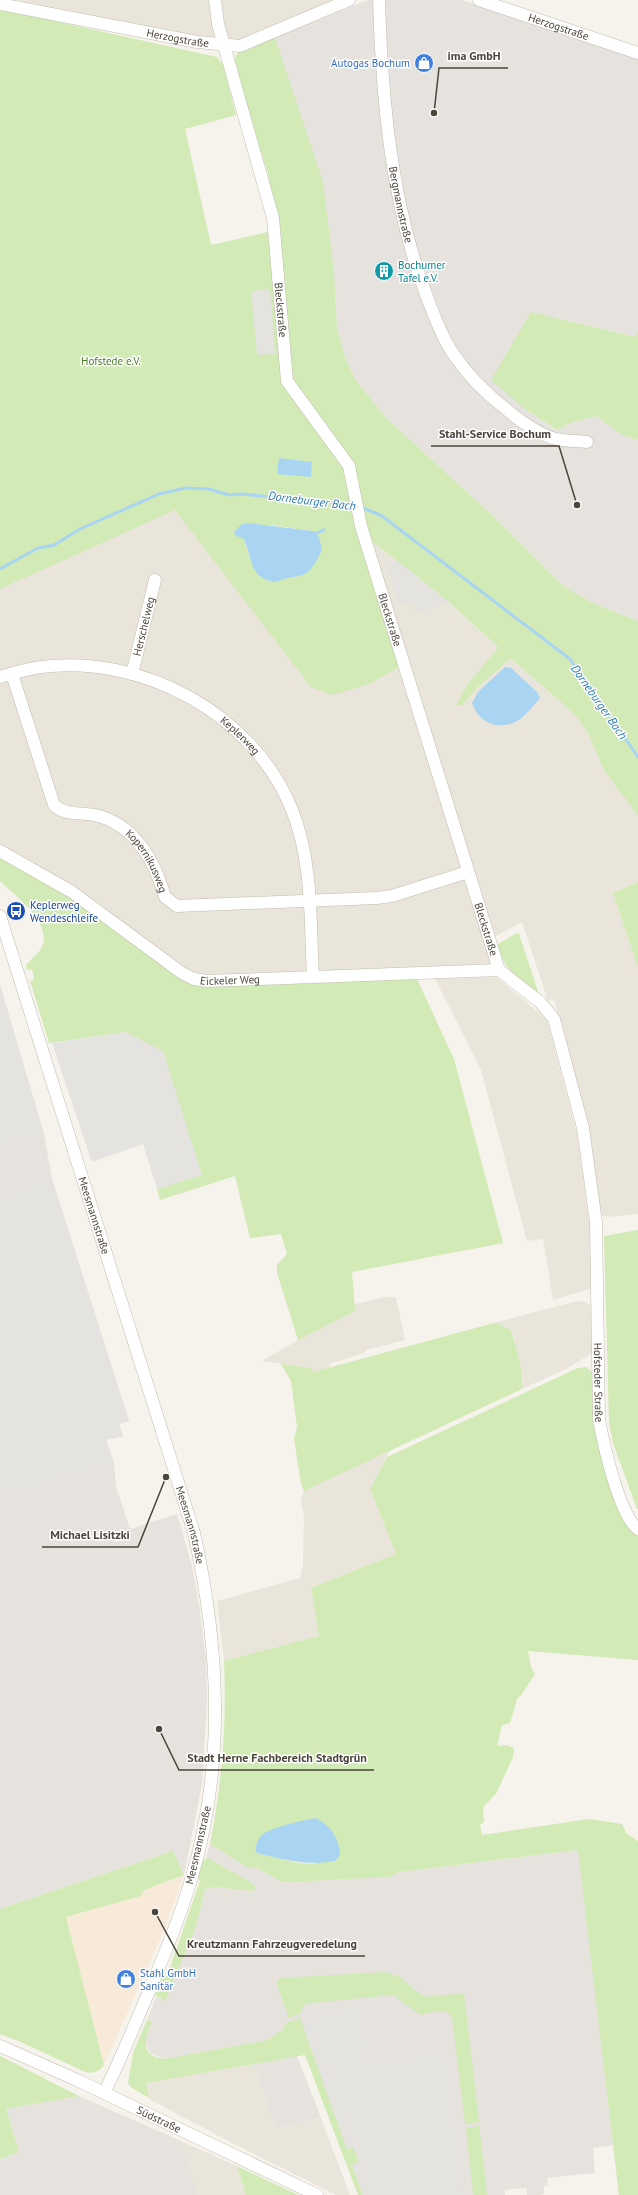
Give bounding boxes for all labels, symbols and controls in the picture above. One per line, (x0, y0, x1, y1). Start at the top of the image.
street label: Herzogstraße (527, 10, 591, 43)
street label: Herzogstraße (145, 25, 210, 50)
callout: ima GmbH (439, 44, 508, 68)
text: ima GmbH (448, 48, 501, 63)
shop icon: Autogas Bochum (413, 52, 435, 74)
place label: Autogas Bochum (331, 56, 410, 70)
street label: Bergmannstraße (386, 165, 416, 245)
place label: Bochumer Tafel e.V. (398, 258, 446, 285)
building icon: Bochumer Tafel e.V. (373, 260, 395, 282)
street label: Bleckstraße (272, 282, 290, 338)
park label: Hofstede e.V. (81, 354, 141, 368)
callout: Stahl-Service Bochum (431, 422, 559, 446)
text: Stahl-Service Bochum (439, 426, 551, 441)
water label: Dorneburger Bach (267, 488, 357, 513)
street label: Bleckstraße (375, 591, 405, 649)
street label: Herschelweg (130, 595, 158, 657)
water label: Dorneburger Bach (568, 661, 631, 742)
street label: Keplerweg (218, 713, 263, 758)
street label: Kopernikusweg (123, 826, 170, 894)
place label: Keplerweg Wendeschleife (30, 898, 99, 925)
bus stop icon: Keplerweg Wendeschleife (5, 900, 27, 922)
street label: Bleckstraße (471, 901, 501, 958)
street label: Eickeler Weg (199, 972, 260, 988)
street label: Meesmannstraße (75, 1175, 113, 1256)
street label: Hofsteder Straße (591, 1343, 607, 1424)
street label: Meesmannstraße (173, 1484, 207, 1566)
callout: Michael Lisitzki (42, 1523, 138, 1547)
text: Michael Lisitzki (50, 1527, 130, 1542)
callout: Stadt Herne Fachbereich Stadtgrün (179, 1746, 374, 1770)
text: Stadt Herne Fachbereich Stadtgrün (187, 1750, 367, 1765)
street label: Meesmannstraße (182, 1804, 214, 1886)
callout: Kreutzmann Fahrzeugveredelung (179, 1932, 365, 1956)
text: Kreutzmann Fahrzeugveredelung (187, 1936, 357, 1951)
place label: Stahl GmbH Sanitär (140, 1966, 196, 1993)
shop icon: Stahl GmbH Sanitär (115, 1968, 137, 1990)
street label: Südstraße (135, 2103, 184, 2136)

